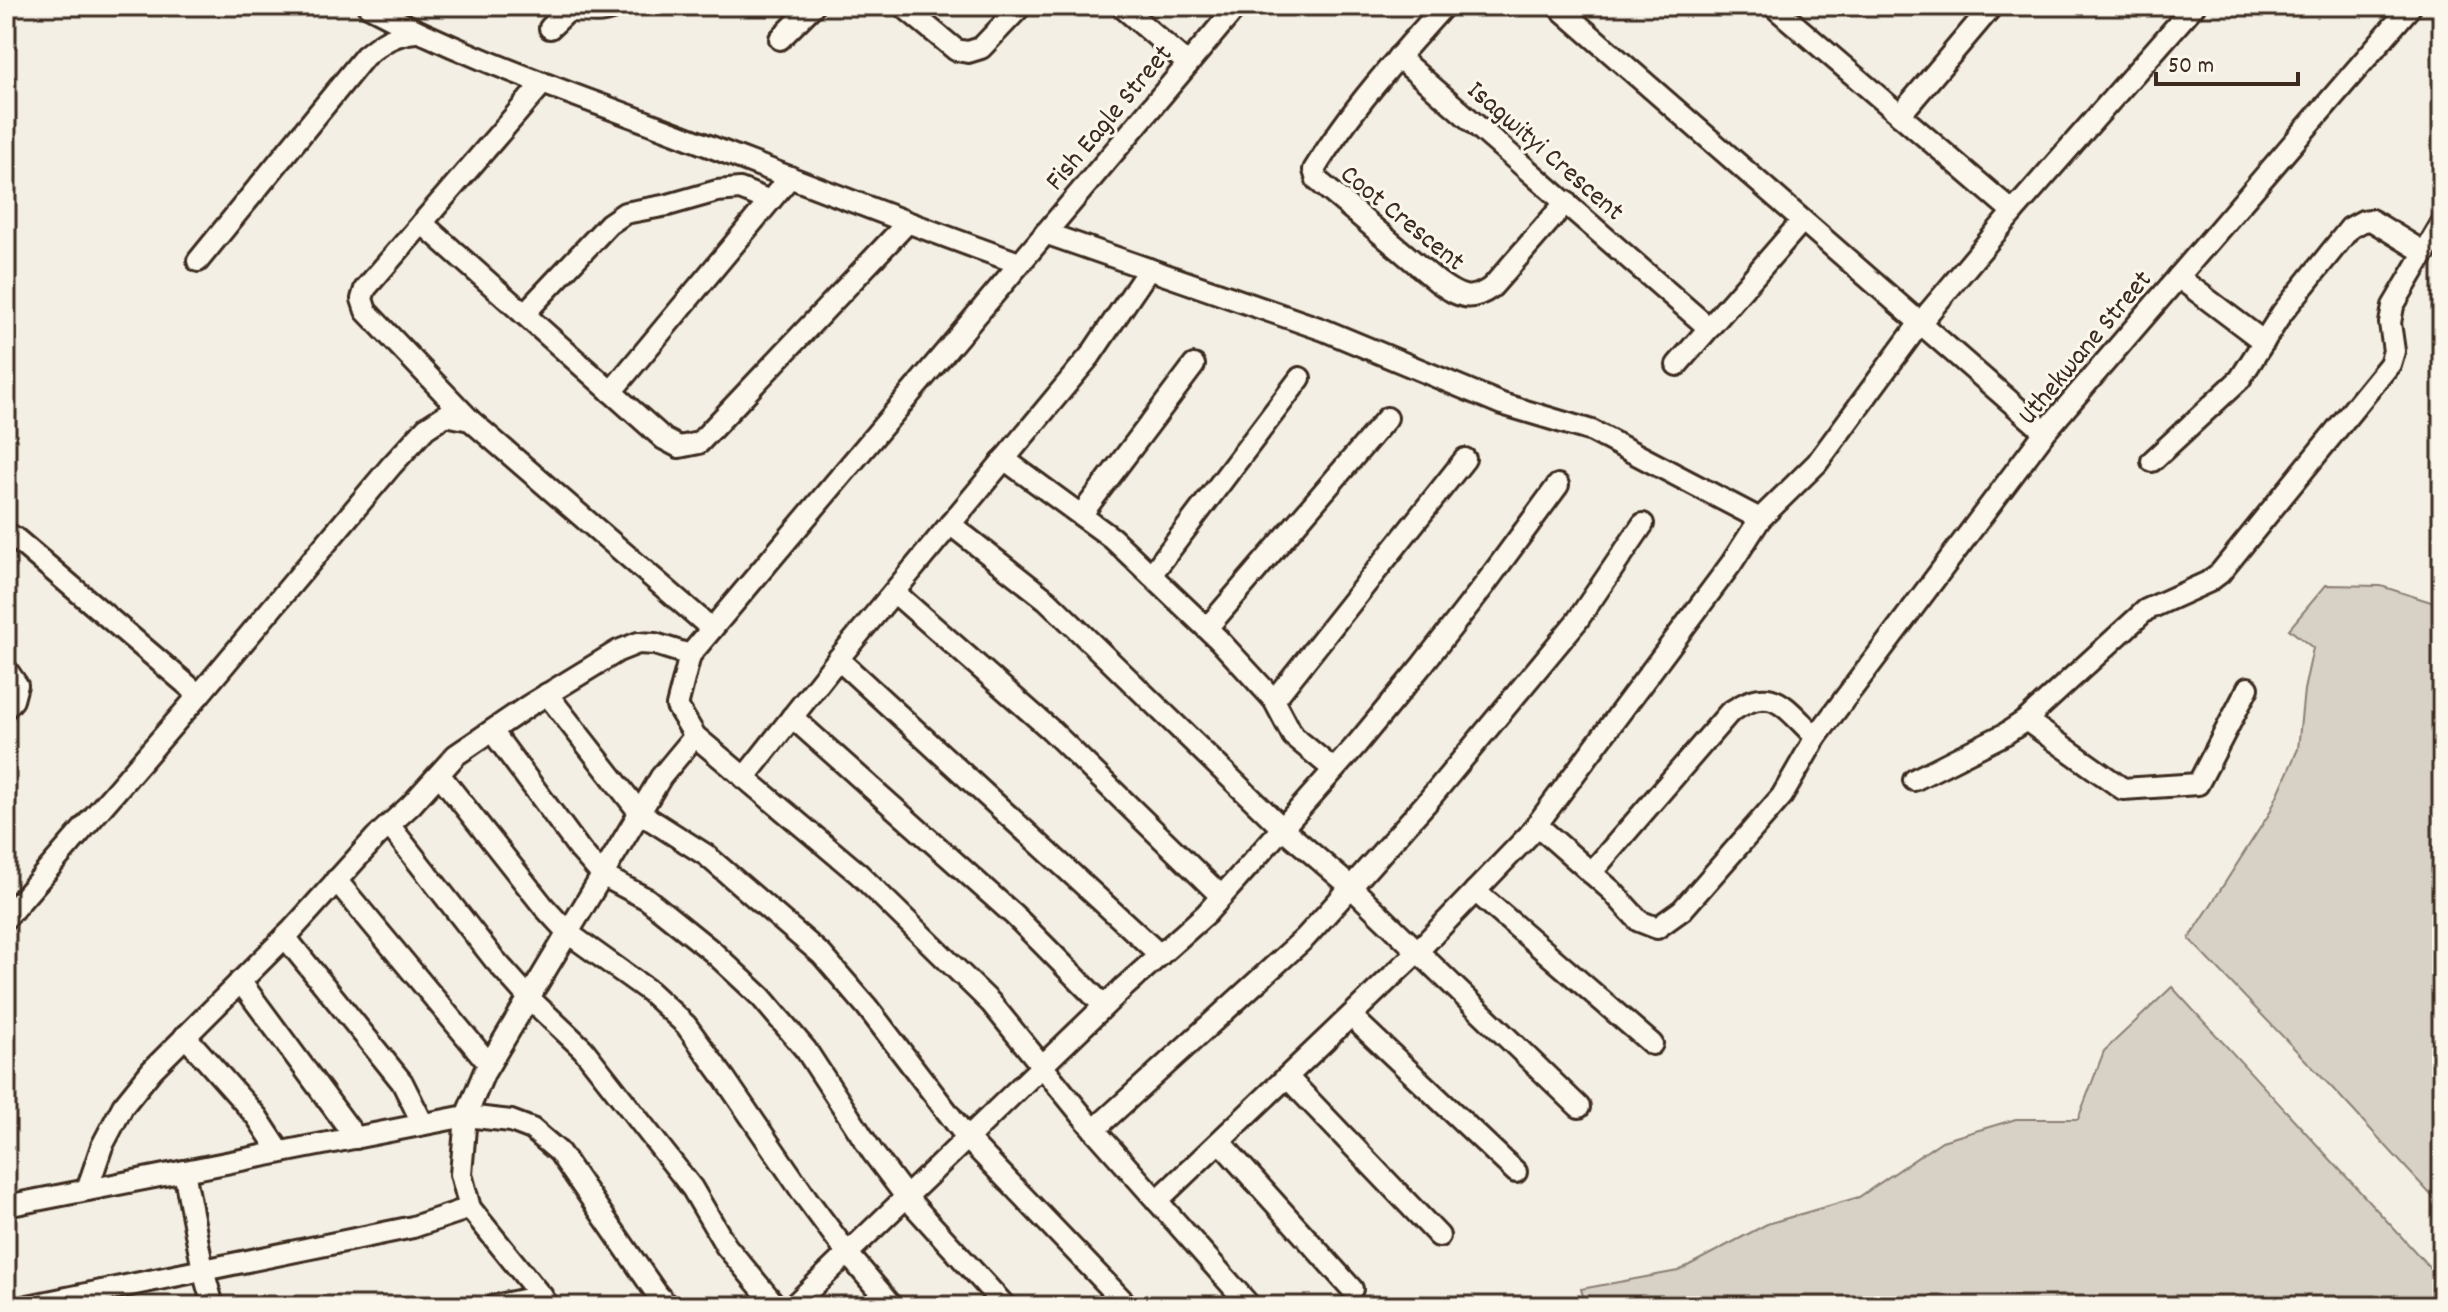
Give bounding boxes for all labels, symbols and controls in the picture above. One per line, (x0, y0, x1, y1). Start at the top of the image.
scale bar (2156, 36, 2298, 86)
street label: Fish Eagle Street (1038, 37, 1184, 201)
text: 50 m (2168, 50, 2214, 84)
street label: Isagwityi Crescent (1456, 73, 1631, 233)
street label: Coot Crescent (1330, 157, 1472, 283)
street label: Uthekwane Street (2010, 263, 2164, 435)

